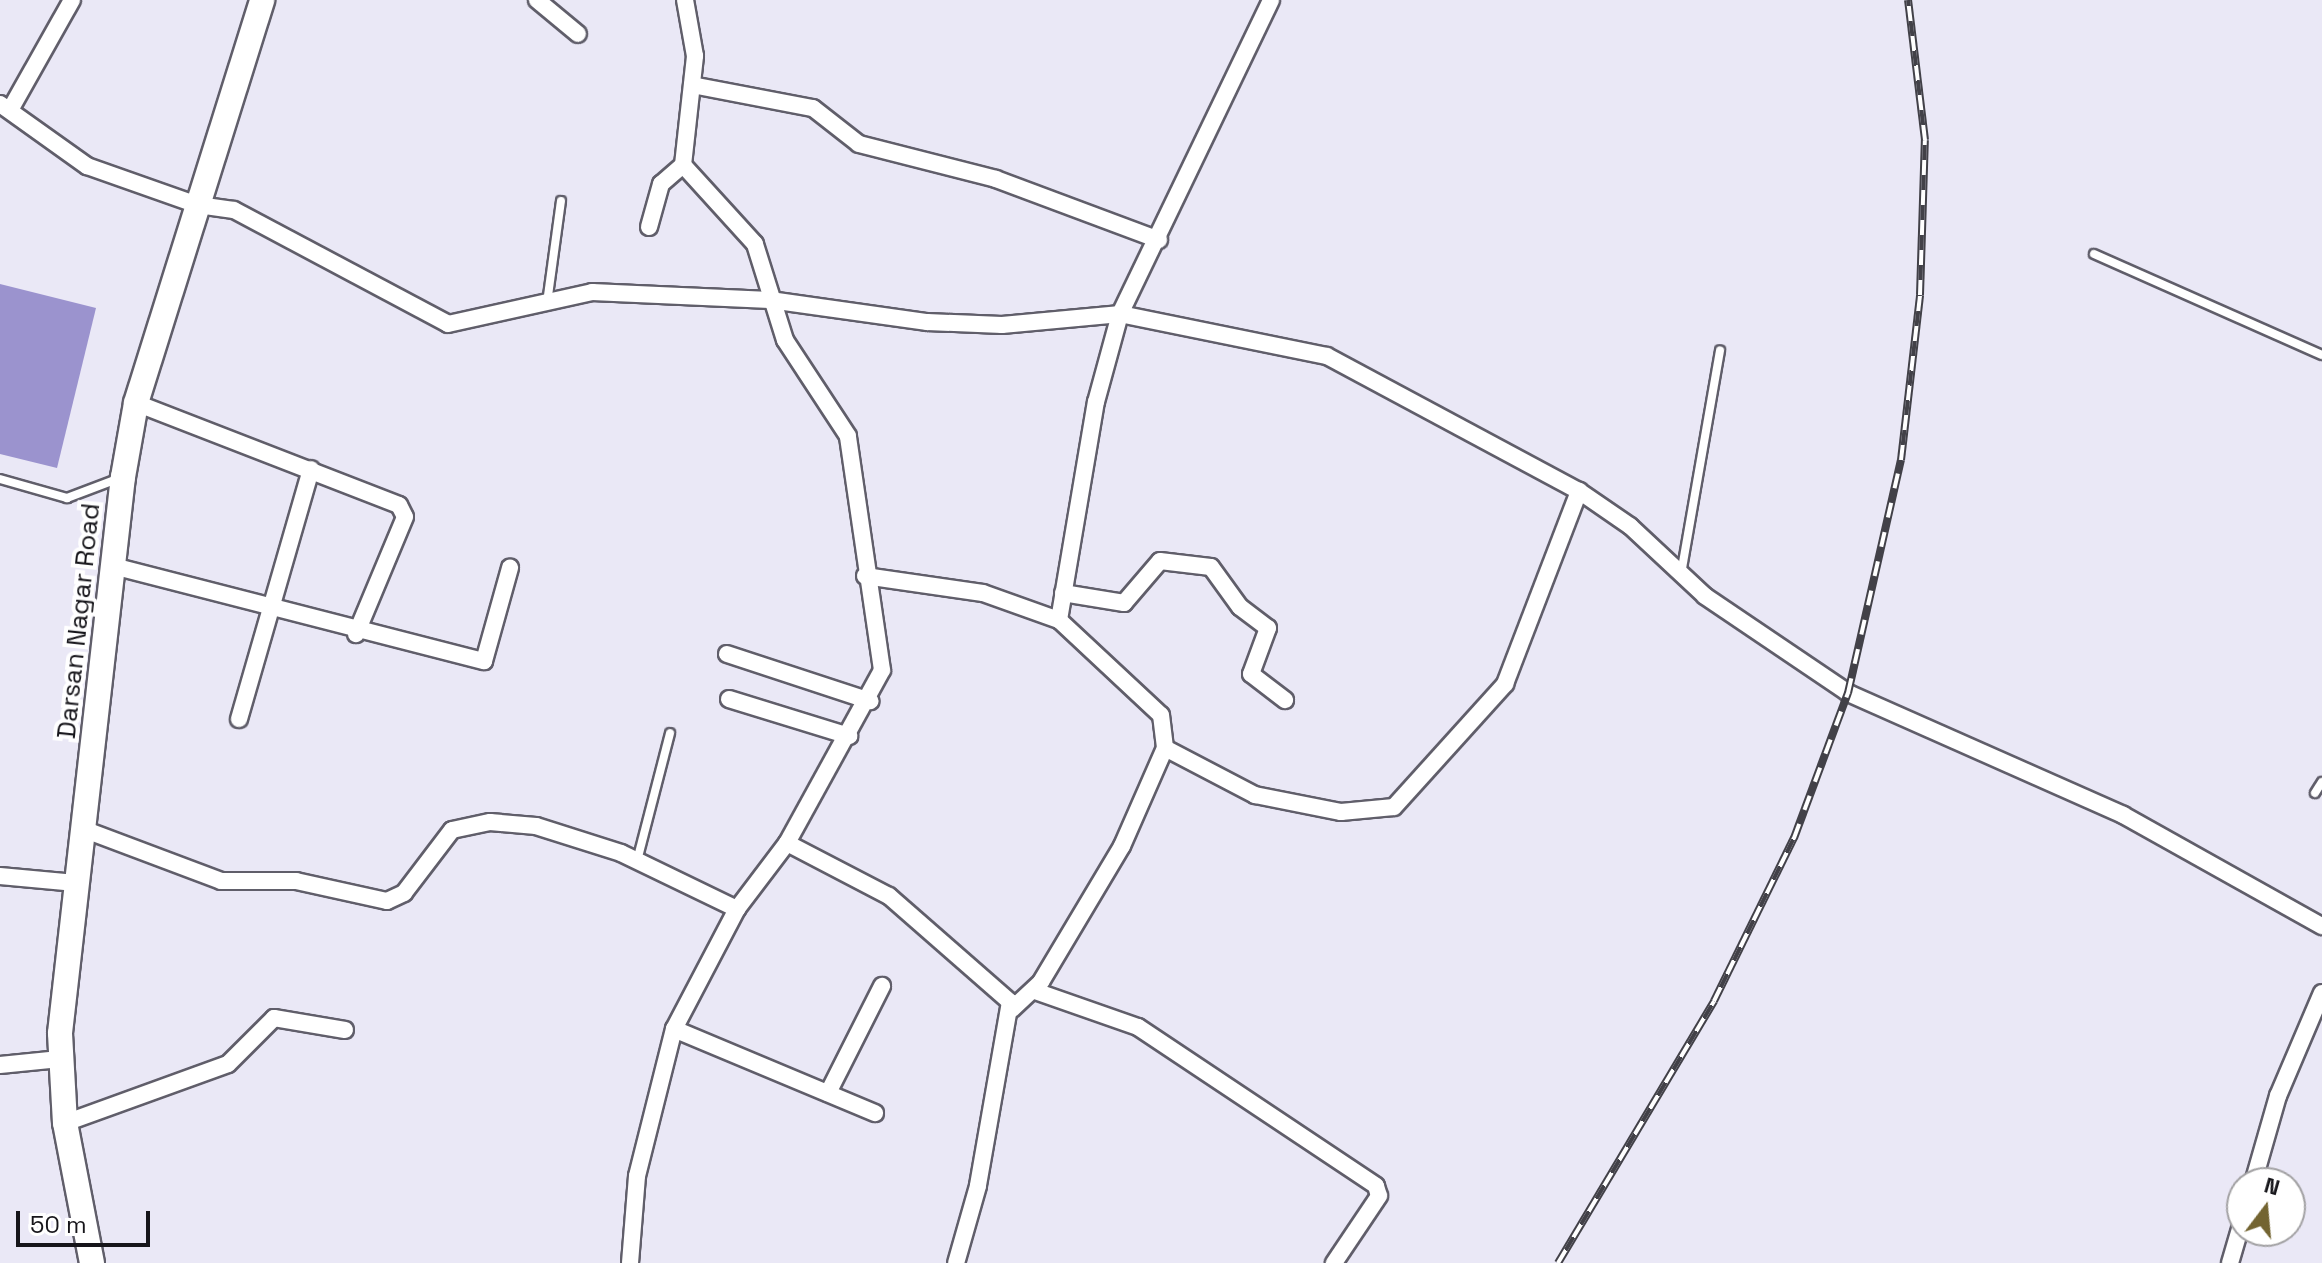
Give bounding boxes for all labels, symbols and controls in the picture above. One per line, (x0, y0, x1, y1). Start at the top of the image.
street label: Darsan Nagar Road (51, 502, 107, 740)
north arrow (2226, 1167, 2306, 1247)
text: N (2261, 1170, 2283, 1201)
scale bar (20, 1195, 154, 1245)
text: 50 m (30, 1209, 87, 1240)

